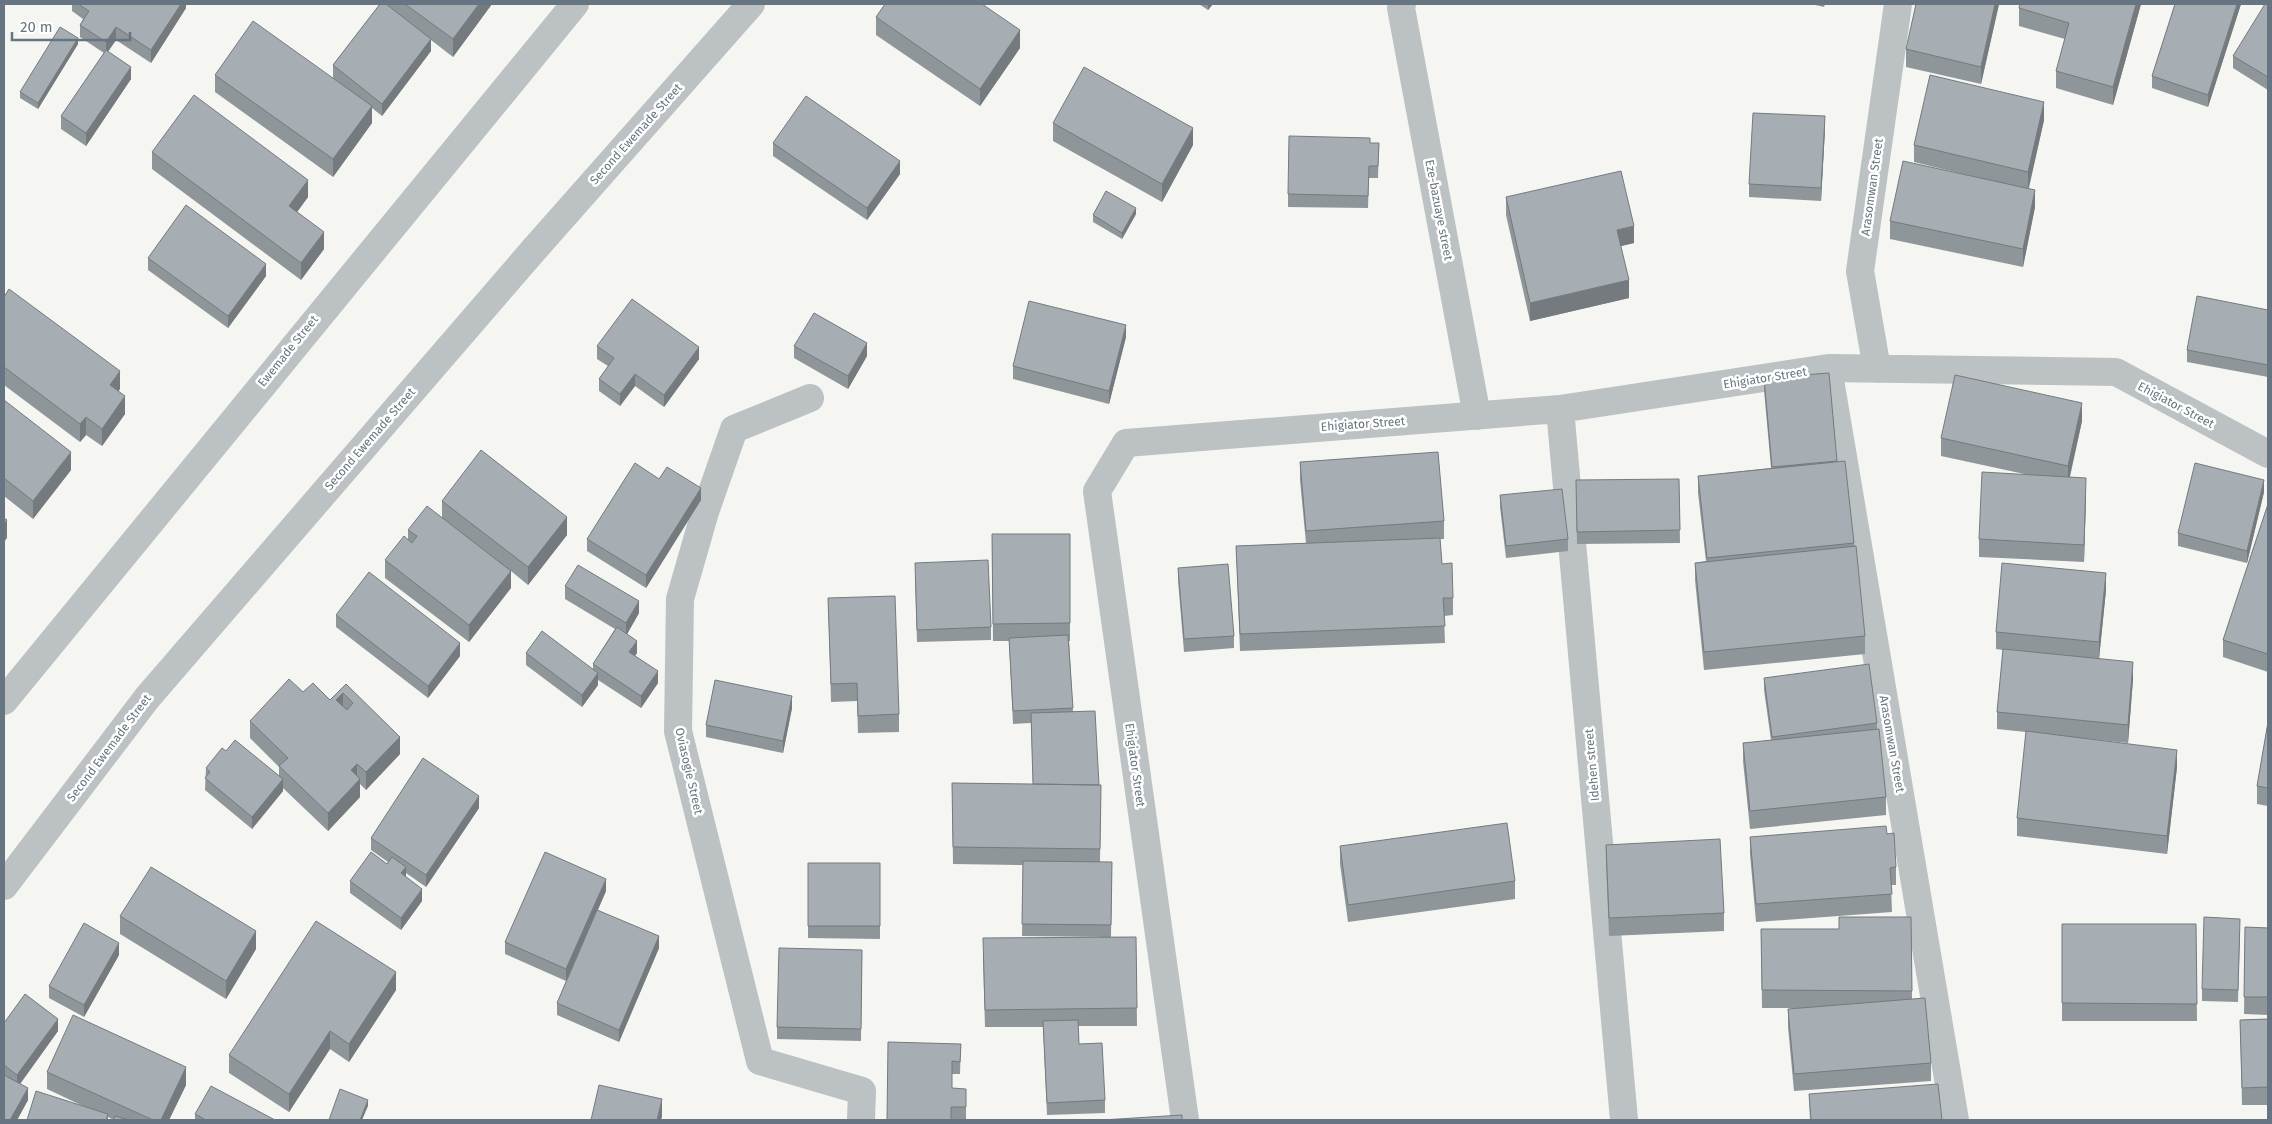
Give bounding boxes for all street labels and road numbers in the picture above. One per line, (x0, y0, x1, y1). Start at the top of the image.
street label: Second Ewemade Street (587, 80, 685, 187)
street label: Arasomwan Street (1858, 137, 1886, 237)
street label: Eze-bazuaye street (1422, 159, 1456, 262)
street label: Ewemade Street (255, 312, 321, 389)
street label: Ehigiator Street (1722, 364, 1808, 392)
street label: Ehigiator Street (2135, 379, 2217, 431)
street label: Second Ewemade Street (322, 385, 419, 493)
street label: Ehigiator Street (1320, 414, 1406, 434)
street label: Second Ewemade Street (64, 691, 154, 804)
street label: Arasomwan Street (1877, 694, 1908, 794)
street label: Ehigiator Street (1122, 722, 1148, 808)
street label: Oviasogie Street (672, 726, 706, 816)
street label: Idehen street (1582, 728, 1602, 802)

